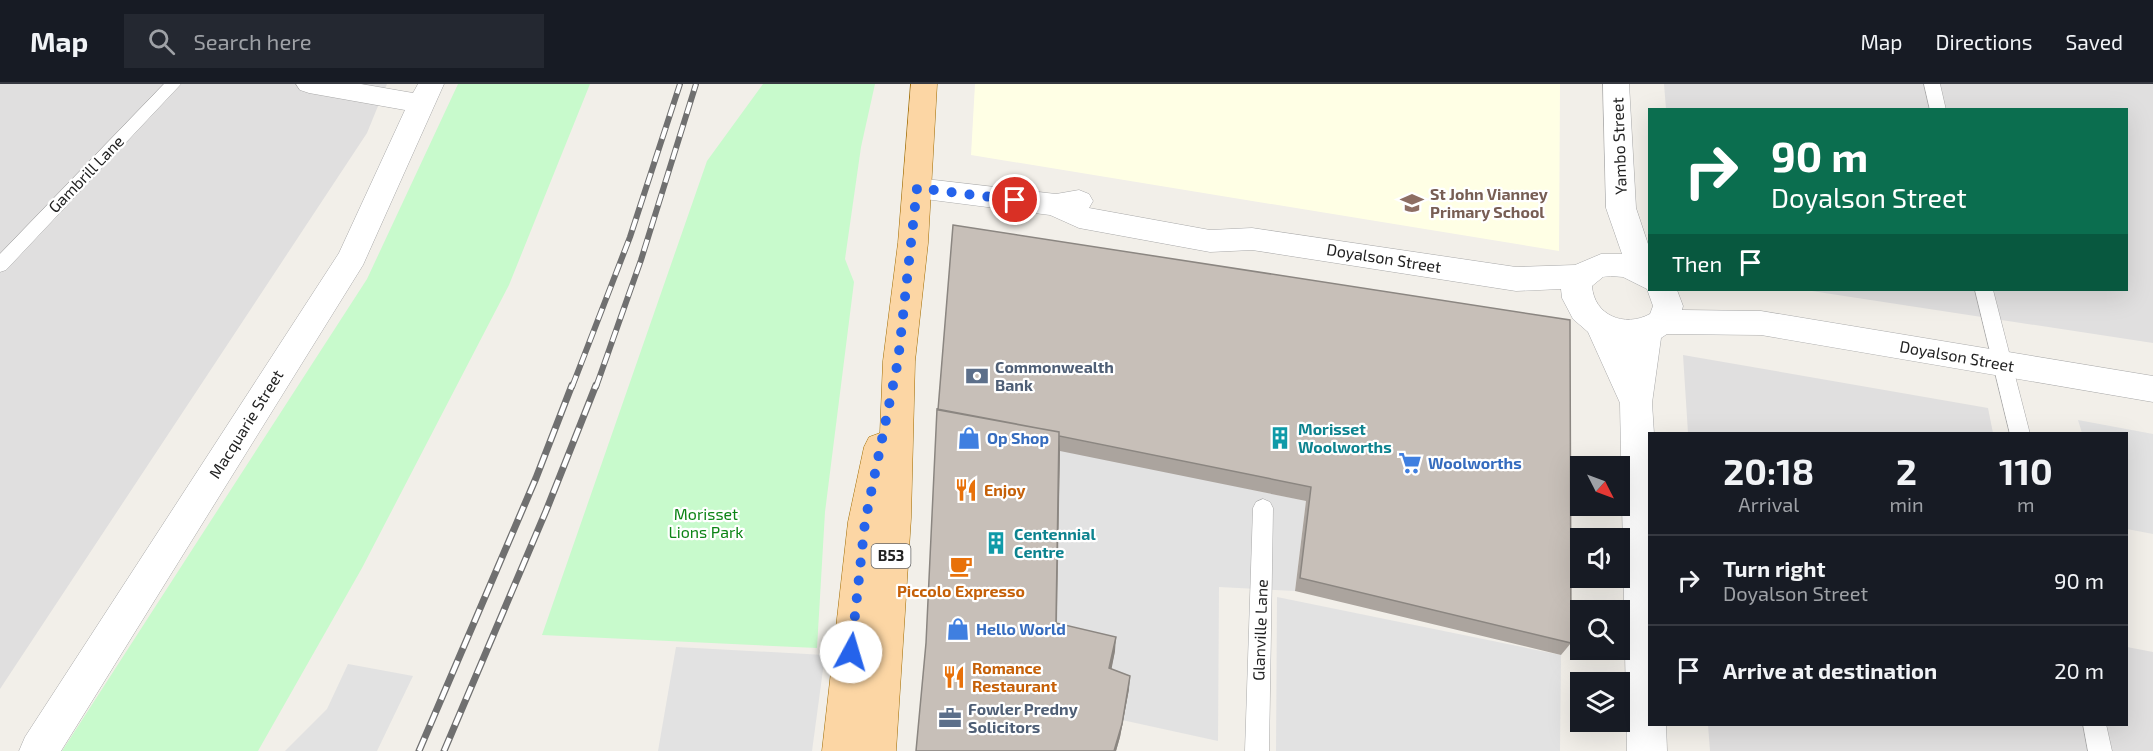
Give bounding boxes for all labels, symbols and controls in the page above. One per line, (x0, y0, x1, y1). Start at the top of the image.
search box (124, 14, 544, 68)
text: Map (30, 24, 88, 58)
icon: search (145, 25, 178, 58)
text: Search here (193, 28, 312, 54)
text: Map (1860, 29, 1903, 54)
text: Directions (1936, 29, 2032, 54)
text: Saved (2065, 29, 2123, 54)
street label: Yambo Street (1607, 97, 1630, 195)
text: 90 m (1771, 130, 1868, 180)
street label: Gambrill Lane (44, 131, 127, 216)
icon: right (1672, 132, 1750, 210)
pin (989, 174, 1040, 225)
text: Doyalson Street (1771, 181, 1967, 213)
icon: arrive (998, 183, 1031, 216)
place label: St John Vianney Primary School (1430, 184, 1548, 222)
school or university icon: St John Vianney Primary School (1399, 190, 1425, 216)
street label: Doyalson Street (1325, 239, 1443, 276)
icon: arrive (1734, 246, 1767, 279)
text: Then (1672, 250, 1722, 276)
street label: Doyalson Street (1898, 336, 2016, 375)
place label: Commonwealth Bank (995, 357, 1114, 394)
bank icon: Commonwealth Bank (964, 363, 990, 389)
street label: Macquarie Street (205, 366, 287, 482)
place label: Morisset Woolworths (1298, 419, 1392, 456)
shop icon: Op Shop (956, 425, 982, 451)
building icon: Morisset Woolworths (1267, 425, 1293, 451)
place label: Op Shop (987, 428, 1049, 447)
text: 20:18 (1723, 449, 1814, 492)
text: 2 (1896, 449, 1917, 492)
text: 110 (1999, 449, 2053, 492)
supermarket icon: Woolworths (1397, 450, 1423, 476)
place label: Woolworths (1428, 453, 1522, 472)
north arrow (1570, 456, 1630, 516)
map controls (1570, 456, 1630, 732)
restaurant icon: Enjoy (953, 477, 979, 503)
place label: Enjoy (984, 480, 1026, 500)
text: Arrival (1738, 492, 1799, 516)
text: min (1889, 492, 1924, 516)
text: m (2017, 492, 2035, 516)
park label: Morisset Lions Park (669, 504, 744, 541)
place label: Centennial Centre (1014, 524, 1096, 561)
button: sound (1570, 528, 1630, 588)
building icon: Centennial Centre (983, 530, 1009, 556)
road number: B53 (872, 544, 910, 568)
cafe icon: Piccolo Expresso (948, 553, 974, 579)
text: Turn right (1723, 555, 1825, 581)
icon: right (1672, 564, 1705, 597)
text: 90 m (2054, 567, 2104, 593)
street label: Glanville Lane (1248, 579, 1271, 681)
place label: Piccolo Expresso (897, 581, 1025, 600)
text: Doyalson Street (1723, 581, 1868, 605)
button: search (1570, 600, 1630, 660)
shop icon: Hello World (945, 616, 971, 642)
place label: Hello World (976, 619, 1066, 638)
position arrow (819, 620, 883, 684)
icon: arrive (1672, 654, 1705, 687)
text: Arrive at destination (1723, 657, 1937, 683)
text: 20 m (2054, 657, 2104, 683)
place label: Romance Restaurant (972, 658, 1057, 695)
restaurant icon: Romance Restaurant (941, 664, 967, 690)
button: layers (1570, 672, 1630, 732)
place label: Fowler Predny Solicitors (968, 699, 1078, 736)
office icon: Fowler Predny Solicitors (937, 705, 963, 731)

